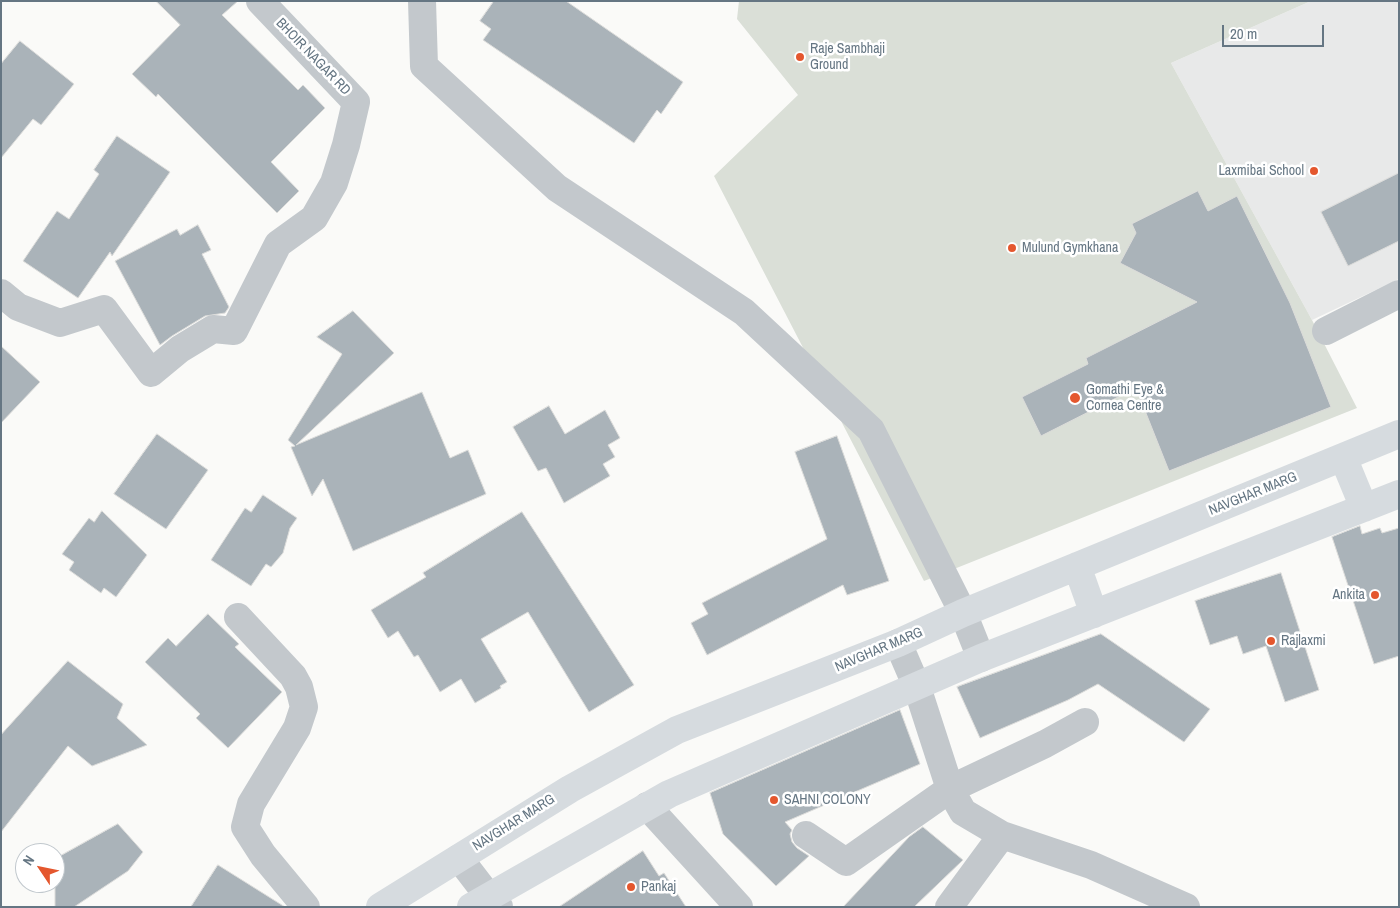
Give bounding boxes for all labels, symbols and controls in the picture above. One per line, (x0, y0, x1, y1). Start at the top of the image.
street label: BHOIR NAGAR RD (272, 15, 354, 99)
scale bar (1225, 15, 1328, 47)
text: 20 m (1230, 23, 1257, 44)
place label: Raje Sambhaji Ground (810, 41, 885, 74)
marker: Raje Sambhaji Ground (794, 51, 806, 63)
place label: Laxmibai School (1218, 163, 1304, 179)
marker: Laxmibai School (1308, 165, 1320, 177)
place label: Mulund Gymkhana (1022, 240, 1118, 256)
marker: Mulund Gymkhana (1006, 242, 1018, 254)
place label: Gomathi Eye & Cornea Centre (1086, 382, 1164, 414)
marker: Gomathi Eye & Cornea Centre (1068, 391, 1082, 405)
street label: NAVGHAR MARG (1206, 469, 1300, 519)
place label: Ankita (1332, 587, 1365, 603)
marker: Ankita (1369, 589, 1381, 601)
street label: NAVGHAR MARG (833, 624, 925, 676)
place label: Rajlaxmi (1281, 633, 1326, 649)
marker: Rajlaxmi (1265, 635, 1277, 647)
street label: NAVGHAR MARG (470, 791, 558, 855)
place label: SAHNI COLONY (784, 792, 871, 808)
marker: SAHNI COLONY (768, 794, 780, 806)
north arrow (15, 843, 65, 893)
text: N (19, 852, 38, 869)
place label: Pankaj (641, 879, 676, 895)
marker: Pankaj (625, 881, 637, 893)

